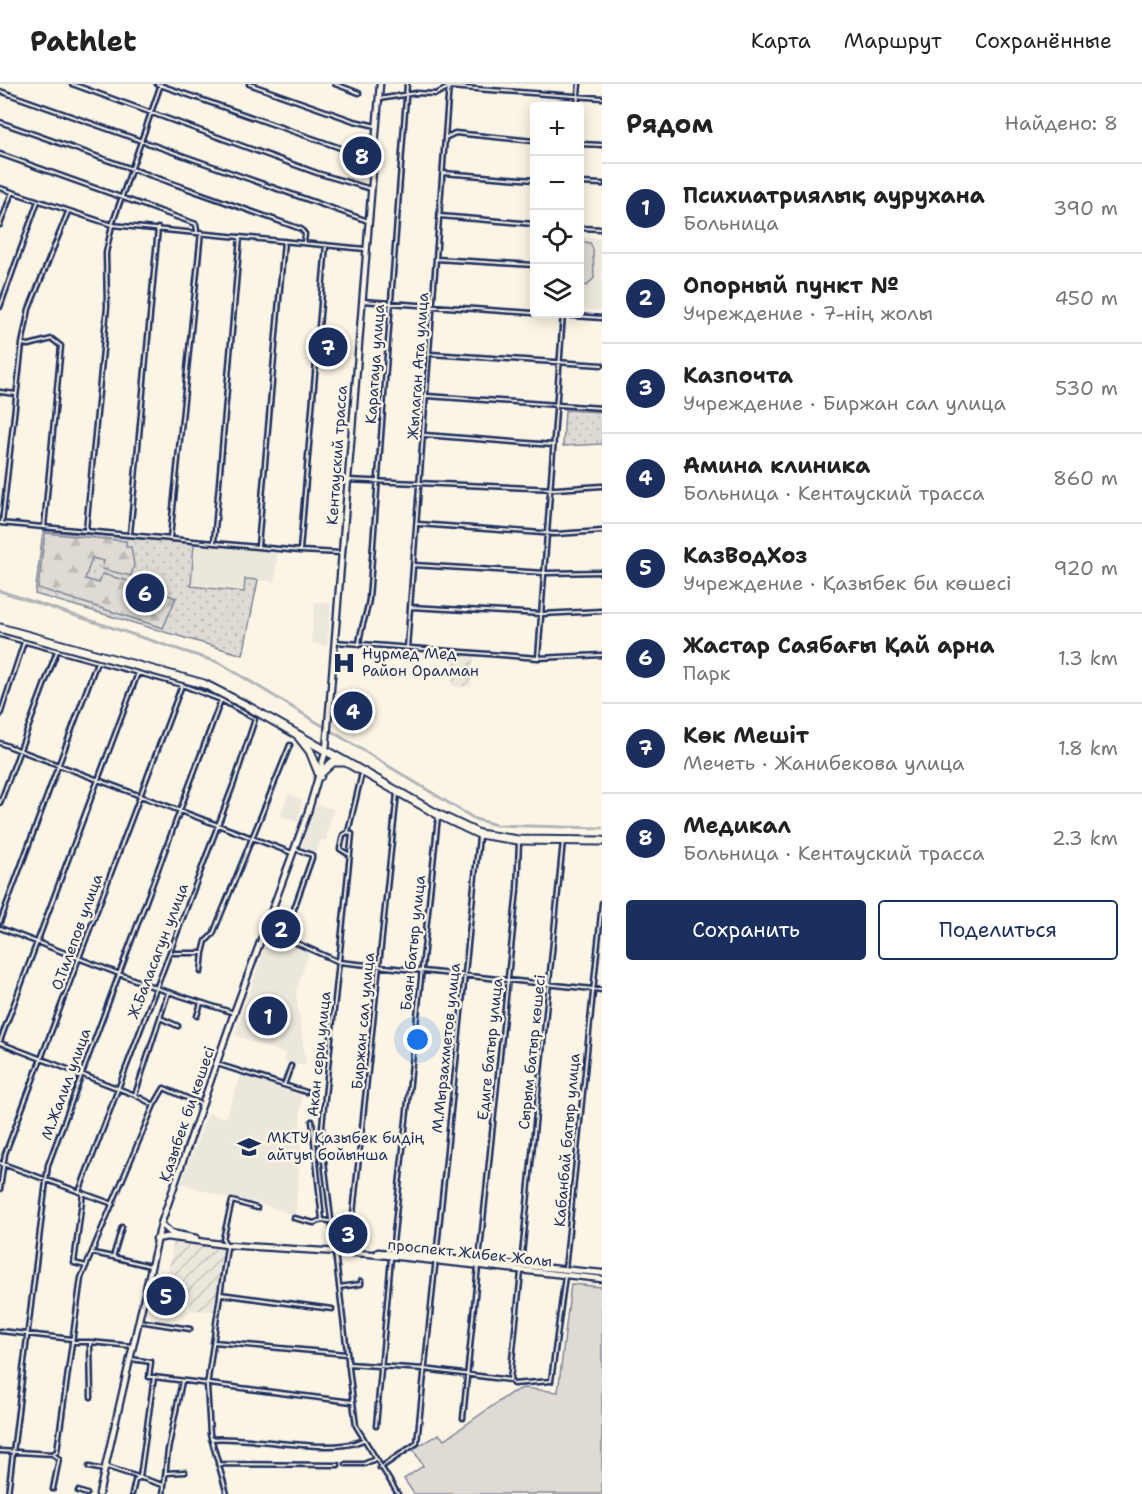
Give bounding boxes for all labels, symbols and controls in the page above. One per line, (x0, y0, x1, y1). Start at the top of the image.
text: Pathlet (30, 22, 137, 60)
text: Карта (751, 27, 811, 55)
text: Маршрут (844, 27, 942, 55)
text: Сохранённые (975, 27, 1112, 55)
map controls (530, 102, 584, 318)
button: + (530, 102, 584, 156)
text: Рядом (626, 106, 713, 141)
text: Найдено: 8 (1005, 110, 1118, 136)
pin: 8 (342, 134, 382, 178)
button: − (530, 156, 584, 210)
text: Психиатриялық аурухана (683, 181, 985, 210)
text: 1 (641, 195, 650, 221)
text: 390 m (1053, 195, 1118, 221)
button: locate (530, 210, 584, 264)
text: Больница (683, 210, 779, 236)
button: layers (530, 264, 584, 318)
text: Опорный пункт № (683, 271, 898, 300)
text: 2 (639, 285, 653, 311)
text: 450 m (1054, 285, 1118, 311)
street label: Жылаган Ата улица (403, 291, 433, 440)
text: Учреждение · 7-нің жолы (683, 300, 933, 326)
street label: Каратауа улица (361, 303, 389, 425)
pin: 7 (308, 324, 348, 370)
text: Казпочта (683, 361, 793, 390)
text: 3 (639, 375, 653, 401)
text: 530 m (1055, 375, 1118, 401)
street label: Кентауский трасса (322, 384, 352, 525)
text: Учреждение · Биржан сал улица (683, 390, 1006, 416)
text: Амина клиника (683, 451, 870, 480)
text: 4 (639, 465, 653, 491)
text: 860 m (1053, 465, 1118, 491)
text: Больница · Кентауский трасса (683, 480, 984, 506)
text: КазВодХоз (683, 541, 807, 570)
text: 5 (639, 555, 652, 581)
text: 920 m (1054, 555, 1118, 581)
pin: 6 (126, 570, 164, 616)
text: Учреждение · Қазыбек би көшесі (683, 570, 1012, 596)
text: Жастар Саябағы Қай арна (683, 631, 995, 660)
place label: Нурмед Мед Район Оралман (362, 644, 479, 681)
text: 6 (639, 645, 653, 671)
text: 1.3 km (1058, 645, 1118, 671)
hospital icon: Нурмед Мед Район Оралман (331, 650, 357, 676)
text: Парк (683, 660, 730, 686)
pin: 4 (334, 688, 372, 734)
text: Көк Мешіт (683, 721, 809, 750)
text: 7 (639, 735, 653, 761)
text: 1.8 km (1058, 735, 1118, 761)
text: Мечеть · Жанибекова улица (683, 750, 965, 776)
text: Медикал (683, 811, 791, 840)
text: 8 (639, 825, 653, 851)
text: 2.3 km (1052, 825, 1118, 851)
text: Больница · Кентауский трасса (683, 840, 984, 866)
street label: О.Тилепов улица (47, 870, 108, 993)
street label: Баян батыр улица (396, 874, 430, 1012)
street label: Ж.Баласагун улица (123, 880, 193, 1022)
button: Сохранить (626, 900, 866, 960)
button: Поделиться (878, 900, 1118, 960)
pin: 2 (262, 906, 300, 952)
street label: Биржан сал улица (347, 951, 379, 1090)
street label: М.Мырзахметов улица (427, 961, 465, 1134)
street label: Сырым батыр көшесі (514, 974, 550, 1130)
street label: Едиге батыр улица (473, 976, 507, 1121)
street label: Акан сери улица (302, 990, 336, 1118)
pin: 1 (248, 994, 288, 1038)
street label: М.Жалил улица (37, 1025, 96, 1143)
your location (403, 1025, 432, 1054)
street label: Қазыбек би көшесі (154, 1044, 220, 1184)
street label: Кабанбай батыр улица (549, 1052, 585, 1228)
place label: МКТУ Қазыбек бидің айтуы бойынша (267, 1128, 425, 1165)
school or university icon: МКТУ Қазыбек бидің айтуы бойынша (236, 1134, 262, 1160)
pin: 3 (328, 1212, 368, 1256)
street label: проспект Жибек Жолы (387, 1234, 553, 1272)
pin: 5 (146, 1274, 186, 1318)

